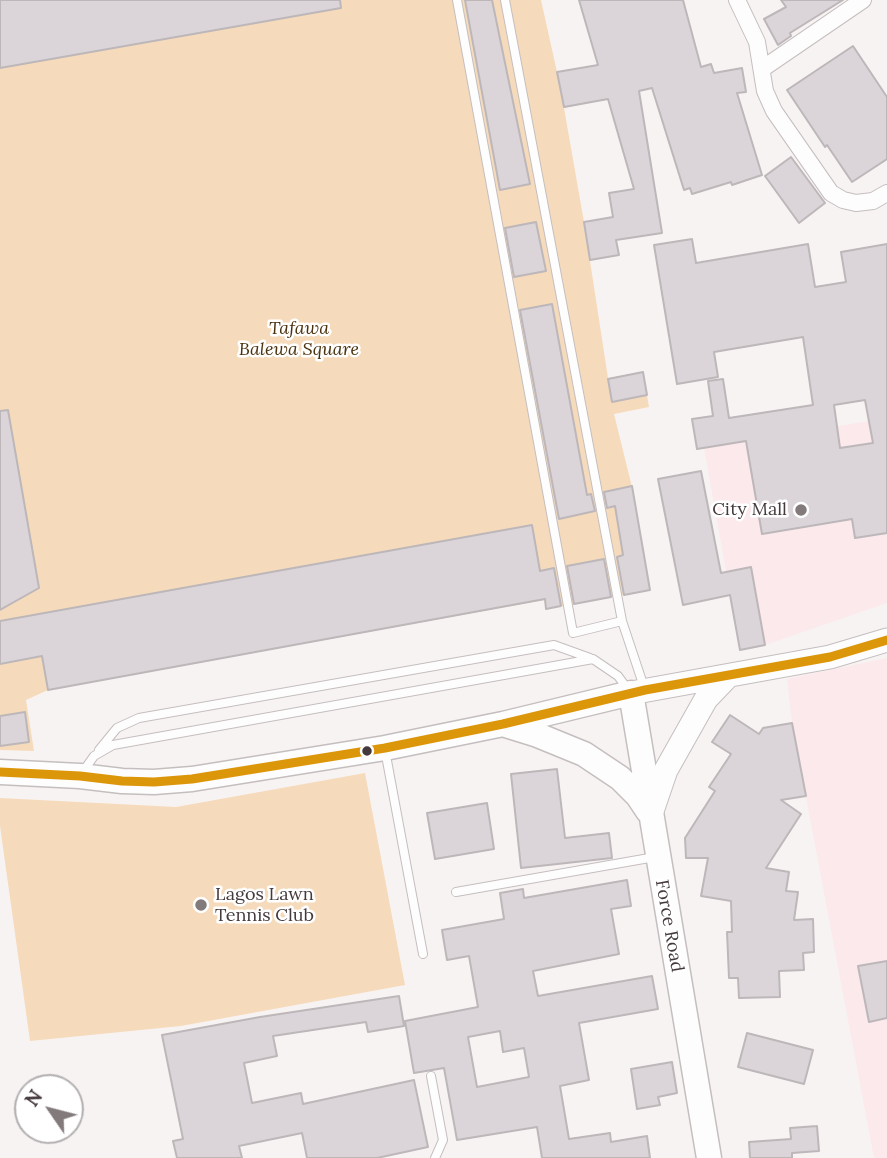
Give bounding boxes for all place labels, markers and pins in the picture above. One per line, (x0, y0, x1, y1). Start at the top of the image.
place label: City Mall (712, 499, 787, 521)
marker: City Mall (793, 502, 809, 518)
unlabelled marker (360, 744, 374, 758)
place label: Lagos Lawn Tennis Club (215, 884, 314, 926)
marker: Lagos Lawn Tennis Club (193, 897, 209, 913)

